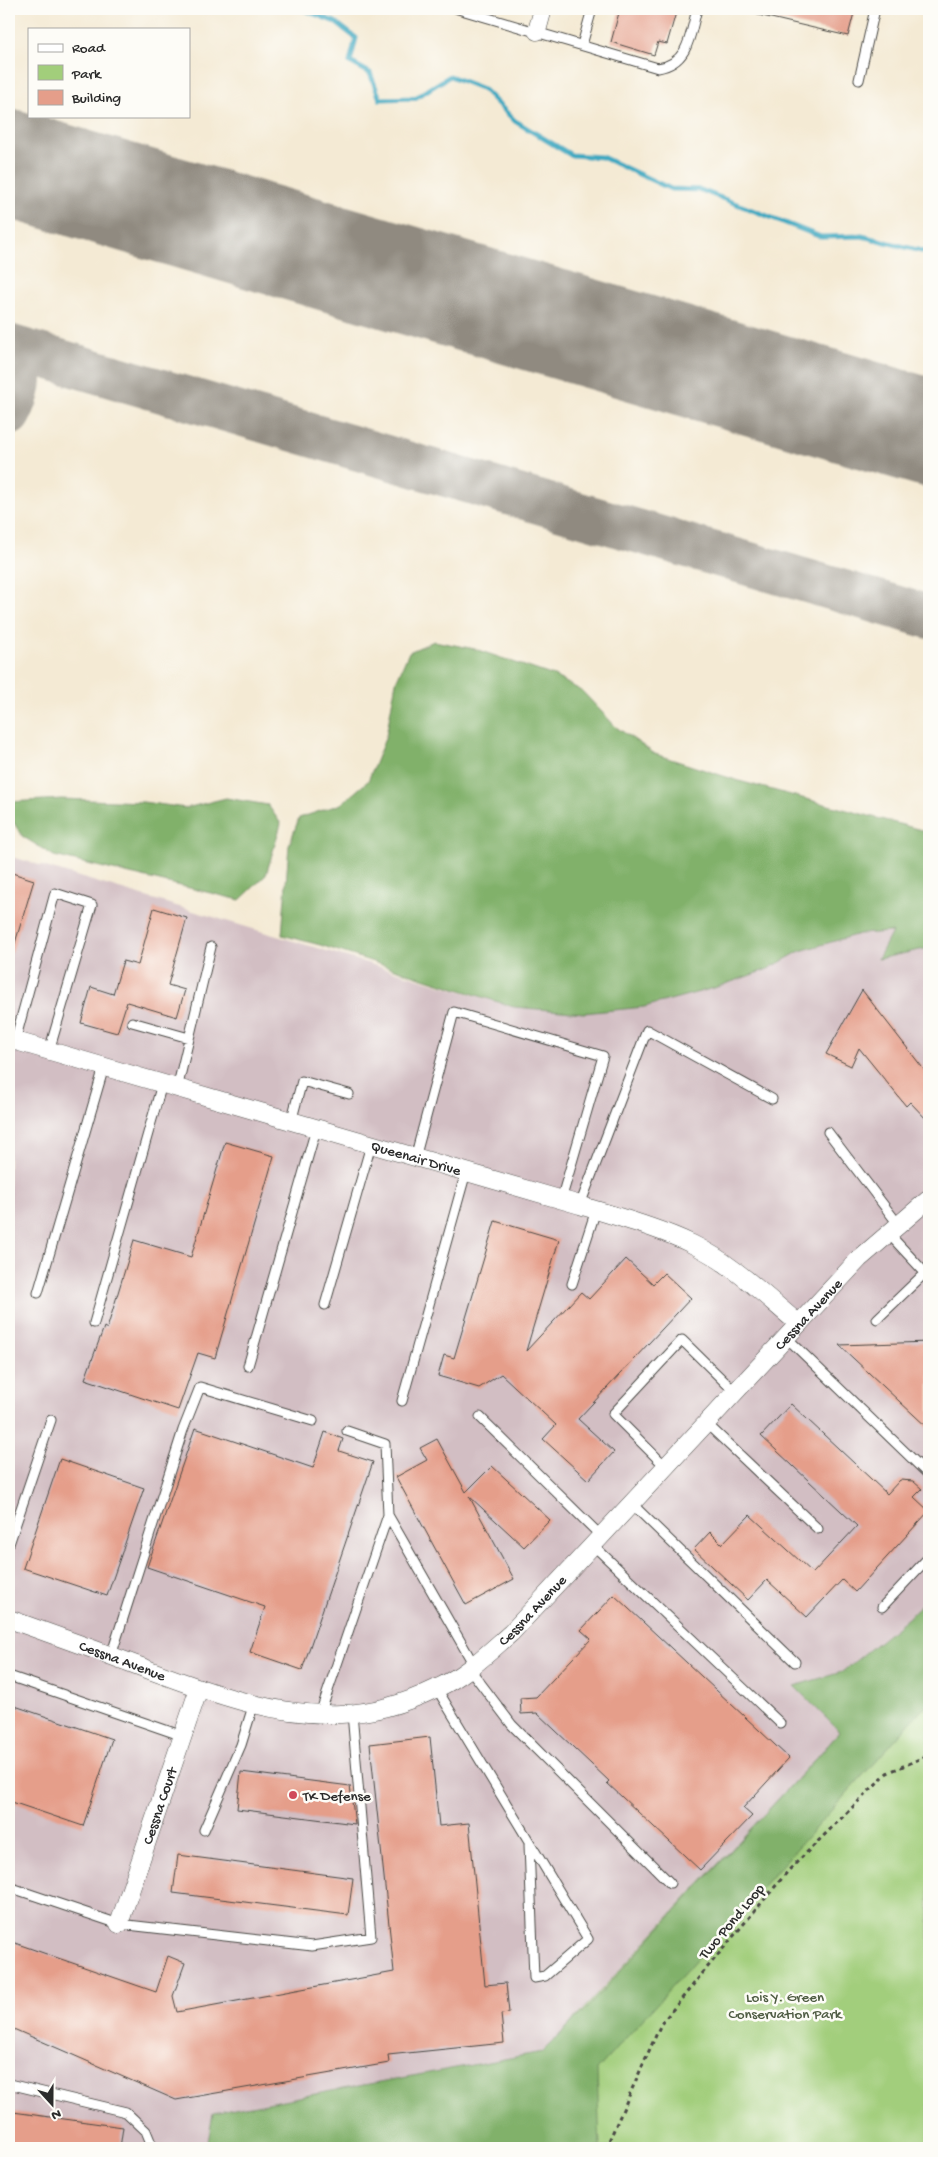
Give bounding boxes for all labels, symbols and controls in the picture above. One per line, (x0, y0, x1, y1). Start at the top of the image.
legend (28, 28, 190, 118)
text: Road (72, 40, 106, 58)
text: Park (71, 66, 102, 84)
text: Building (71, 90, 121, 108)
street label: Queenair Drive (368, 1138, 463, 1181)
street label: Cessna Avenue (772, 1276, 847, 1355)
street label: Cessna Avenue (495, 1572, 571, 1651)
street label: Cessna Avenue (76, 1638, 168, 1686)
street label: Cessna Court (140, 1764, 183, 1847)
place label: TK Defense (302, 1788, 371, 1806)
marker: TK Defense (287, 1789, 299, 1801)
street label: Two Pond Loop (695, 1881, 770, 1964)
park label: Lois Y. Green Conservation Park (729, 1989, 843, 2024)
north arrow (28, 2080, 78, 2130)
text: N (48, 2104, 63, 2123)

